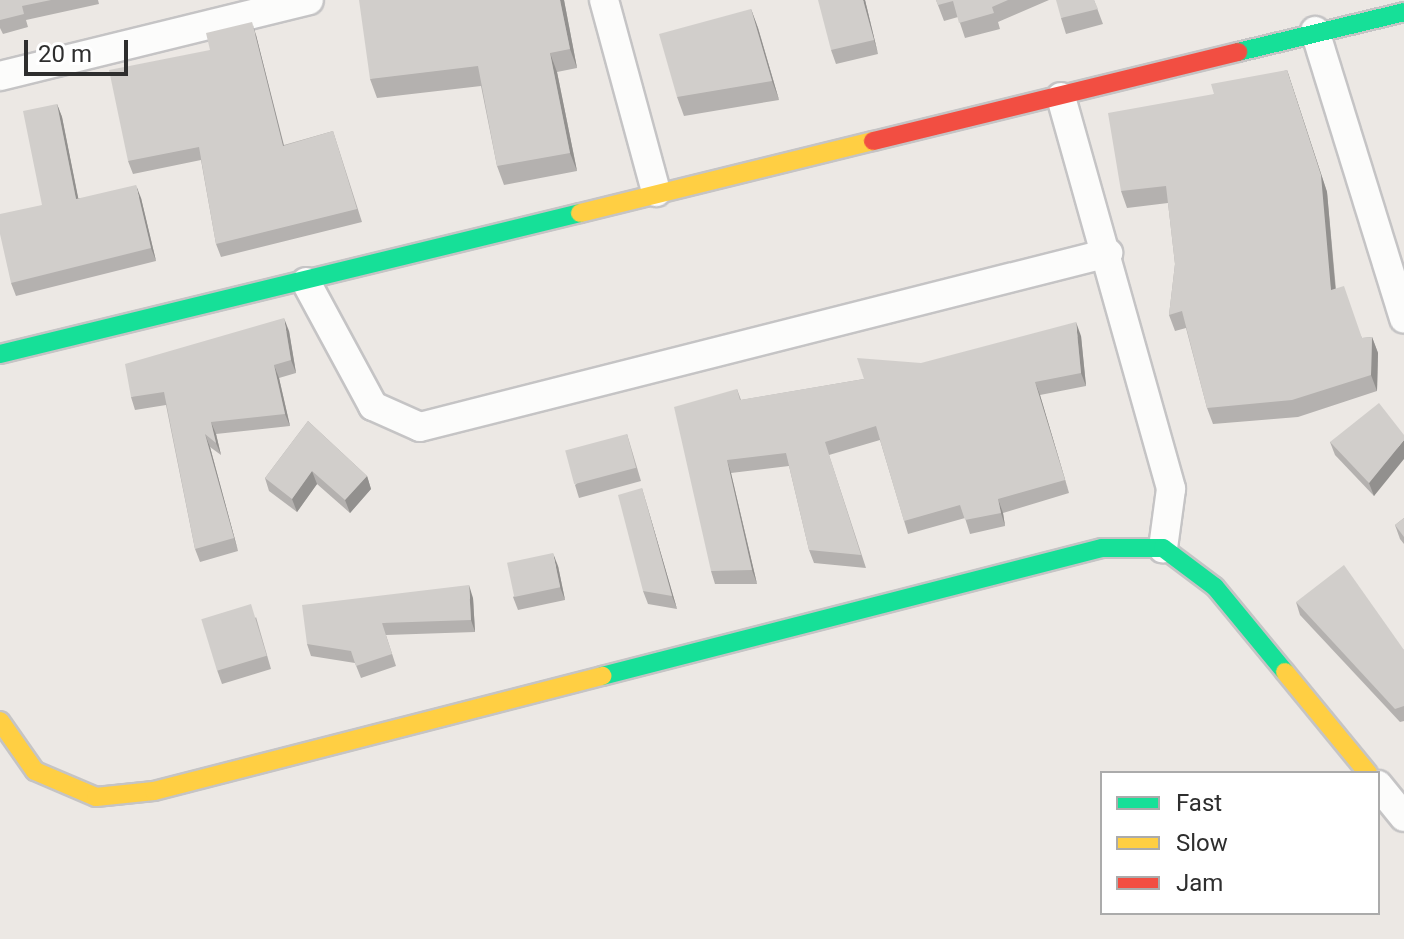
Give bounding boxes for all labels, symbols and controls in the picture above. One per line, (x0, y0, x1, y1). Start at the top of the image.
scale bar (28, 24, 132, 74)
text: 20 m (38, 40, 92, 68)
legend (1100, 771, 1380, 915)
text: Fast (1176, 789, 1222, 817)
text: Slow (1176, 829, 1228, 857)
text: Jam (1176, 869, 1223, 897)

